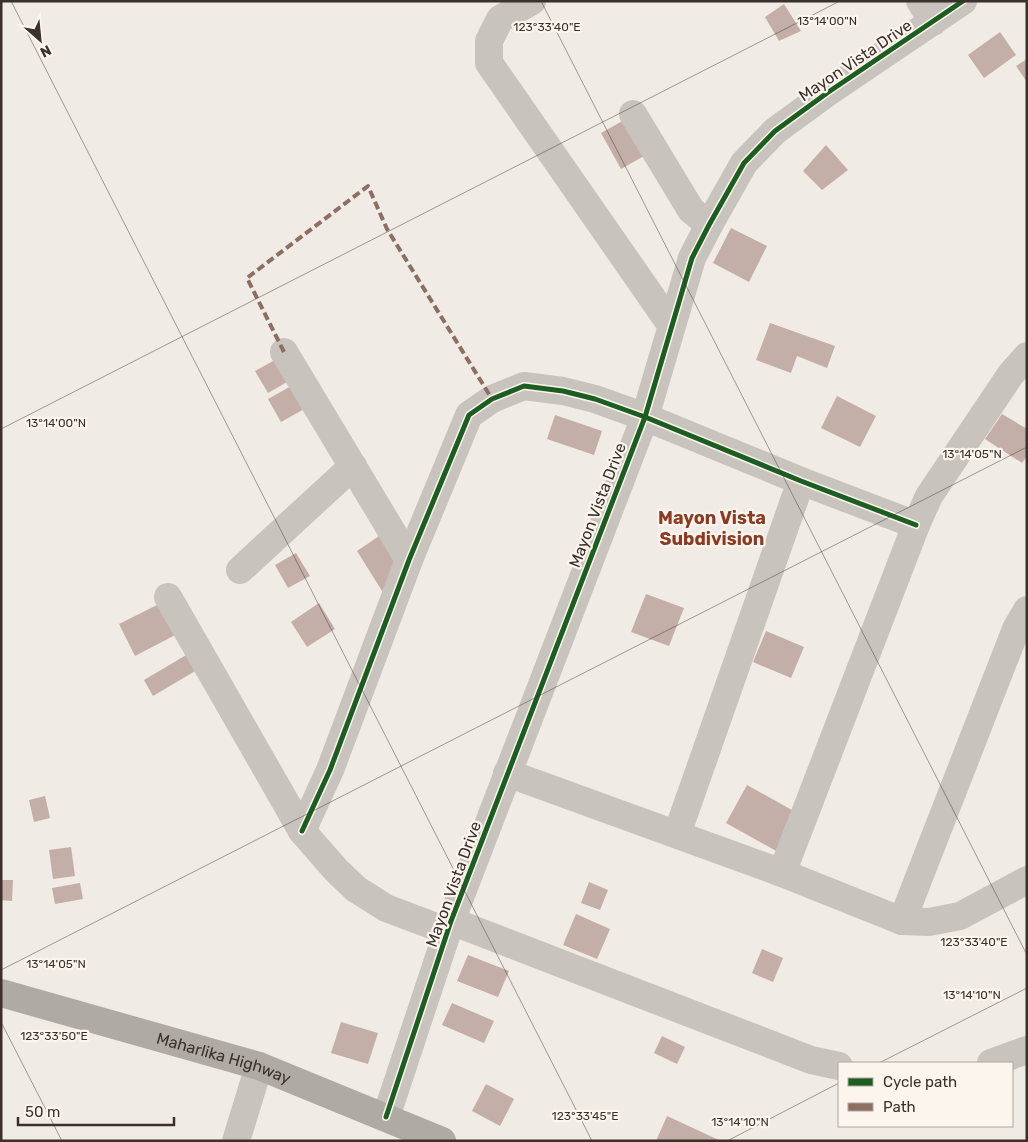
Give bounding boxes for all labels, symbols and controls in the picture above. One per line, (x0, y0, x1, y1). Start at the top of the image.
text: 13°14'00"N (797, 14, 857, 28)
north arrow (15, 15, 65, 65)
street label: Mayon Vista Drive (795, 16, 915, 105)
text: 123°33'40"E (513, 20, 581, 34)
text: N (37, 41, 54, 61)
text: 13°14'00"N (26, 416, 86, 430)
street label: Mayon Vista Drive (565, 440, 630, 570)
text: 13°14'05"N (942, 447, 1002, 461)
district label: Mayon Vista Subdivision (658, 507, 766, 550)
street label: Mayon Vista Drive (422, 819, 485, 950)
text: 123°33'40"E (940, 935, 1008, 949)
text: 13°14'05"N (26, 957, 86, 971)
text: 13°14'10"N (943, 988, 1001, 1002)
text: 123°33'50"E (20, 1029, 88, 1043)
street label: Maharlika Highway (154, 1029, 294, 1088)
legend (838, 1062, 1013, 1127)
text: Cycle path (883, 1073, 957, 1091)
scale bar (18, 1094, 174, 1126)
text: Path (883, 1098, 916, 1116)
text: 50 m (25, 1103, 60, 1121)
text: 123°33'45"E (552, 1109, 618, 1123)
text: 13°14'10"N (711, 1115, 769, 1129)

